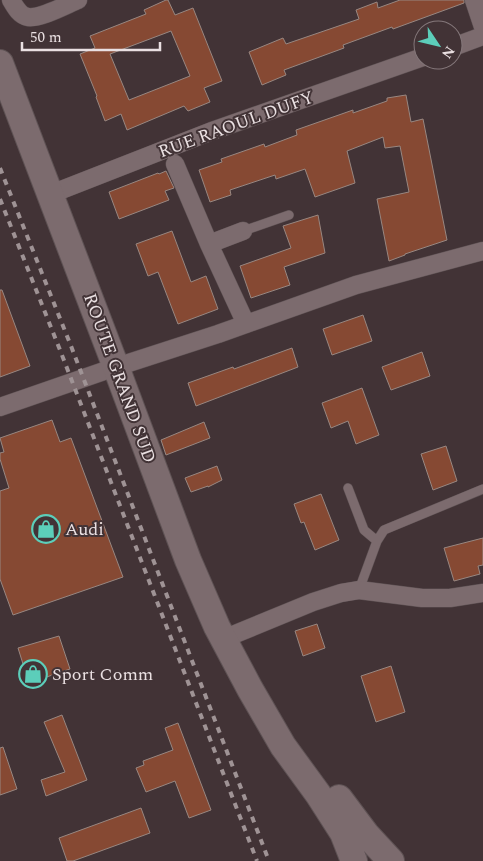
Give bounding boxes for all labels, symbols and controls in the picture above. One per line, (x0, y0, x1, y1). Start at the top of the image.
scale bar (22, 20, 160, 52)
north arrow (413, 20, 463, 70)
text: 50 m (30, 26, 62, 49)
text: N (436, 41, 460, 63)
street label: RUE RAOUL DUFY (154, 84, 318, 165)
street label: ROUTE GRAND SUD (76, 289, 163, 467)
shop icon: Audi (31, 514, 61, 544)
place label: Audi (65, 516, 104, 543)
shop icon: Sport Comm (18, 659, 48, 689)
place label: Sport Comm (52, 661, 153, 688)

